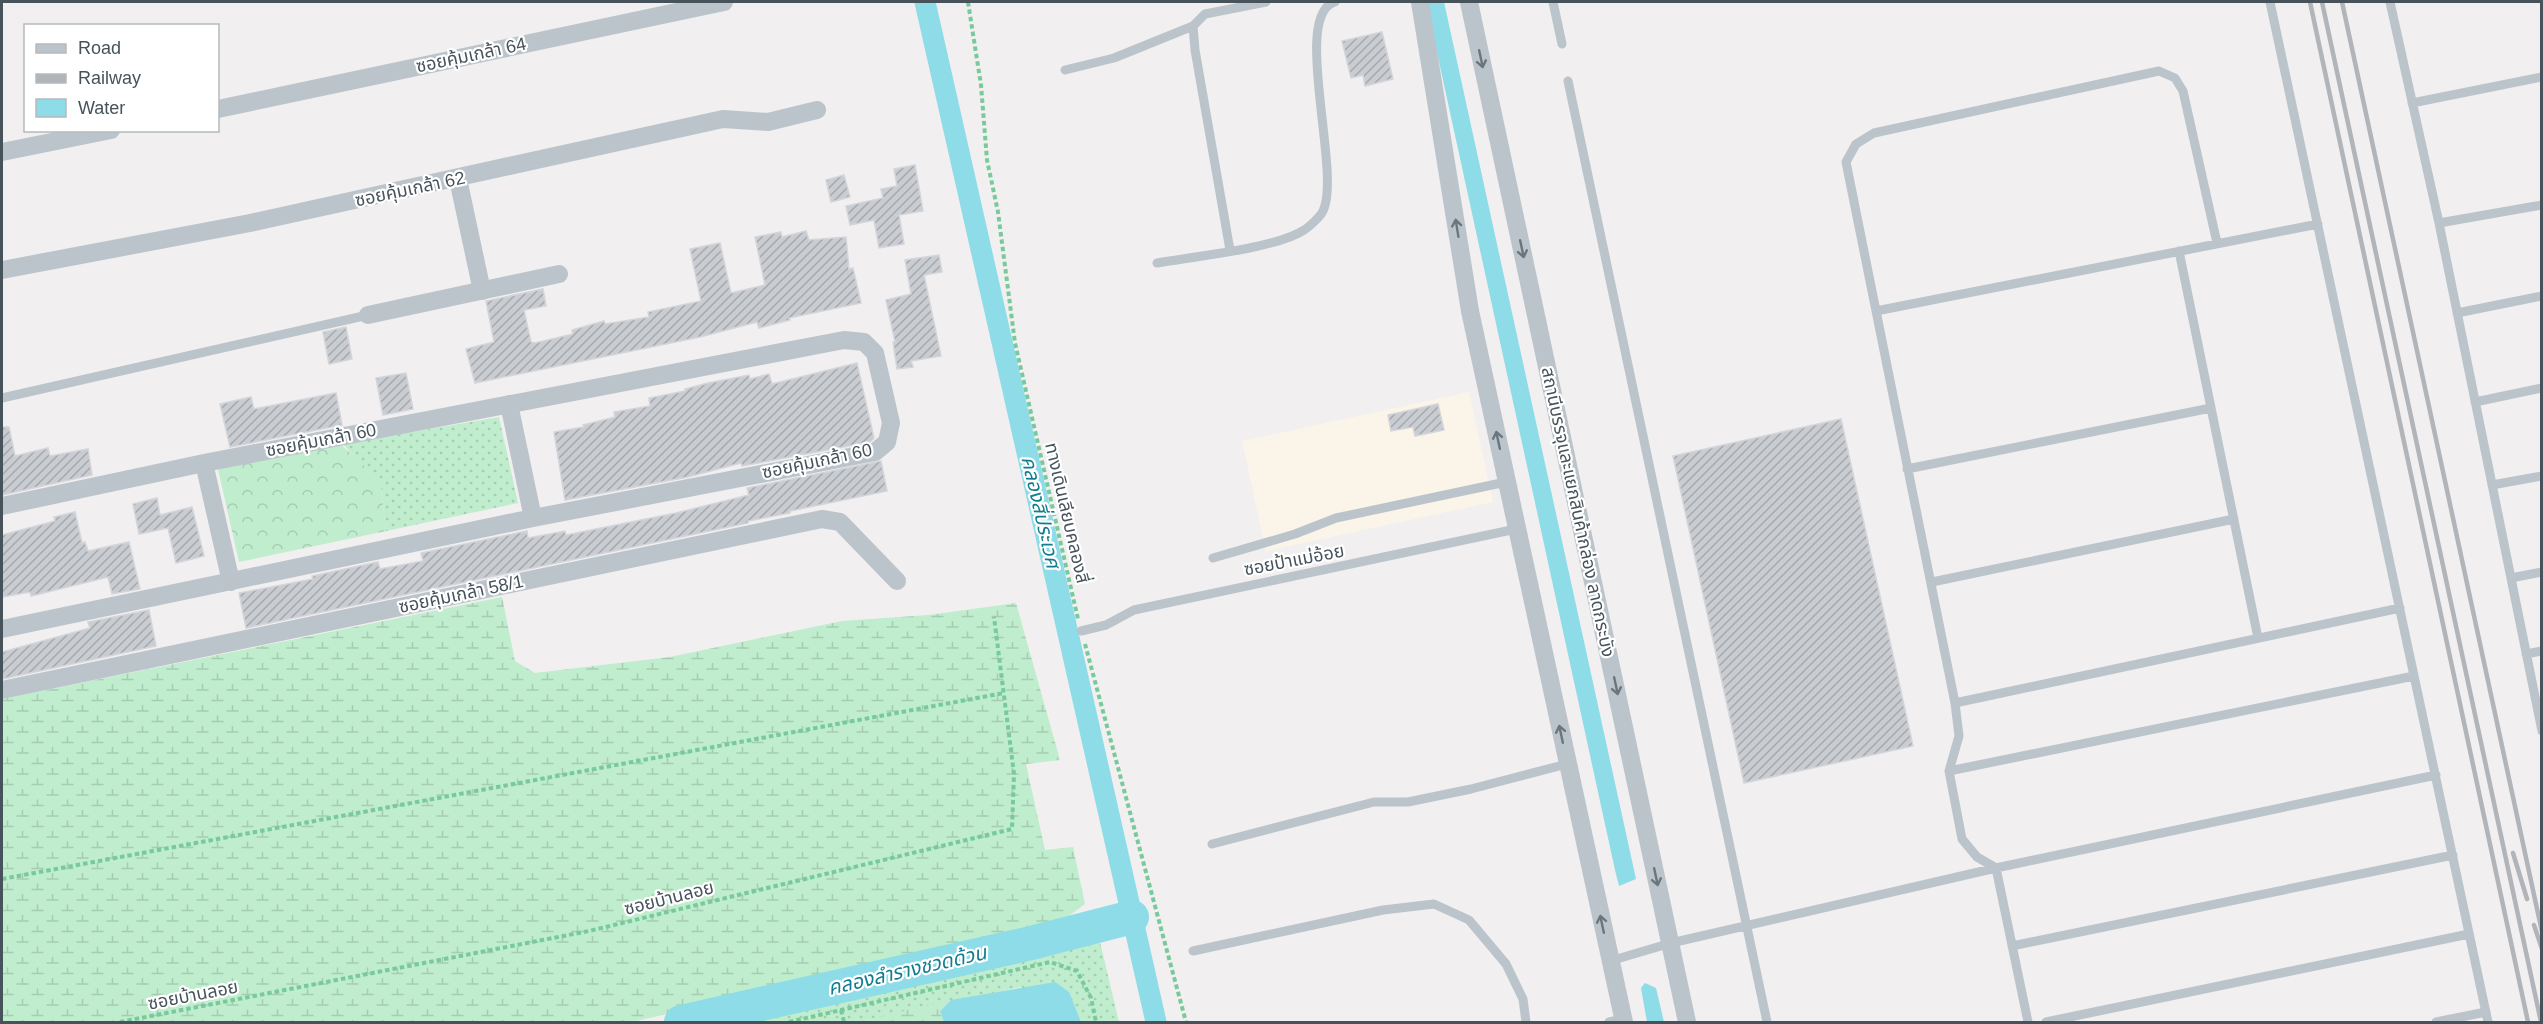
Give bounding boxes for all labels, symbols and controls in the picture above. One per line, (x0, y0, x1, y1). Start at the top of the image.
legend (24, 24, 219, 132)
street label: ซอยคุ้มเกล้า 64 (414, 34, 528, 77)
text: Road (78, 38, 121, 58)
one-way arrow (1476, 48, 1487, 68)
text: Railway (78, 68, 141, 88)
text: Water (78, 98, 125, 118)
street label: ซอยคุ้มเกล้า 62 (353, 168, 467, 211)
one-way arrow (1451, 219, 1462, 239)
one-way arrow (1517, 239, 1528, 259)
street label: สถานีบรรจุและแยกสินค้ากล่อง ลาดกระบัง (1536, 365, 1619, 659)
street label: ซอยคุ้มเกล้า 60 (264, 420, 378, 461)
one-way arrow (1491, 431, 1503, 450)
street label: ซอยคุ้มเกล้า 60 (760, 440, 874, 483)
street label: ทางเดินเลียบคลองสี่ (1041, 440, 1096, 585)
water label: คลองสี่ประเวศ (1017, 453, 1068, 572)
street label: ซอยป้าแม่อ้อย (1242, 540, 1346, 580)
street label: ซอยคุ้มเกล้า 58/1 (397, 571, 525, 618)
one-way arrow (1610, 677, 1622, 696)
one-way arrow (1554, 724, 1566, 743)
one-way arrow (1651, 867, 1663, 886)
street label: ซอยบ้านลอย (622, 877, 716, 919)
one-way arrow (1596, 915, 1607, 935)
water label: คลองลำรางชวดด้วน (826, 941, 990, 999)
street label: ซอยบ้านลอย (146, 976, 240, 1014)

